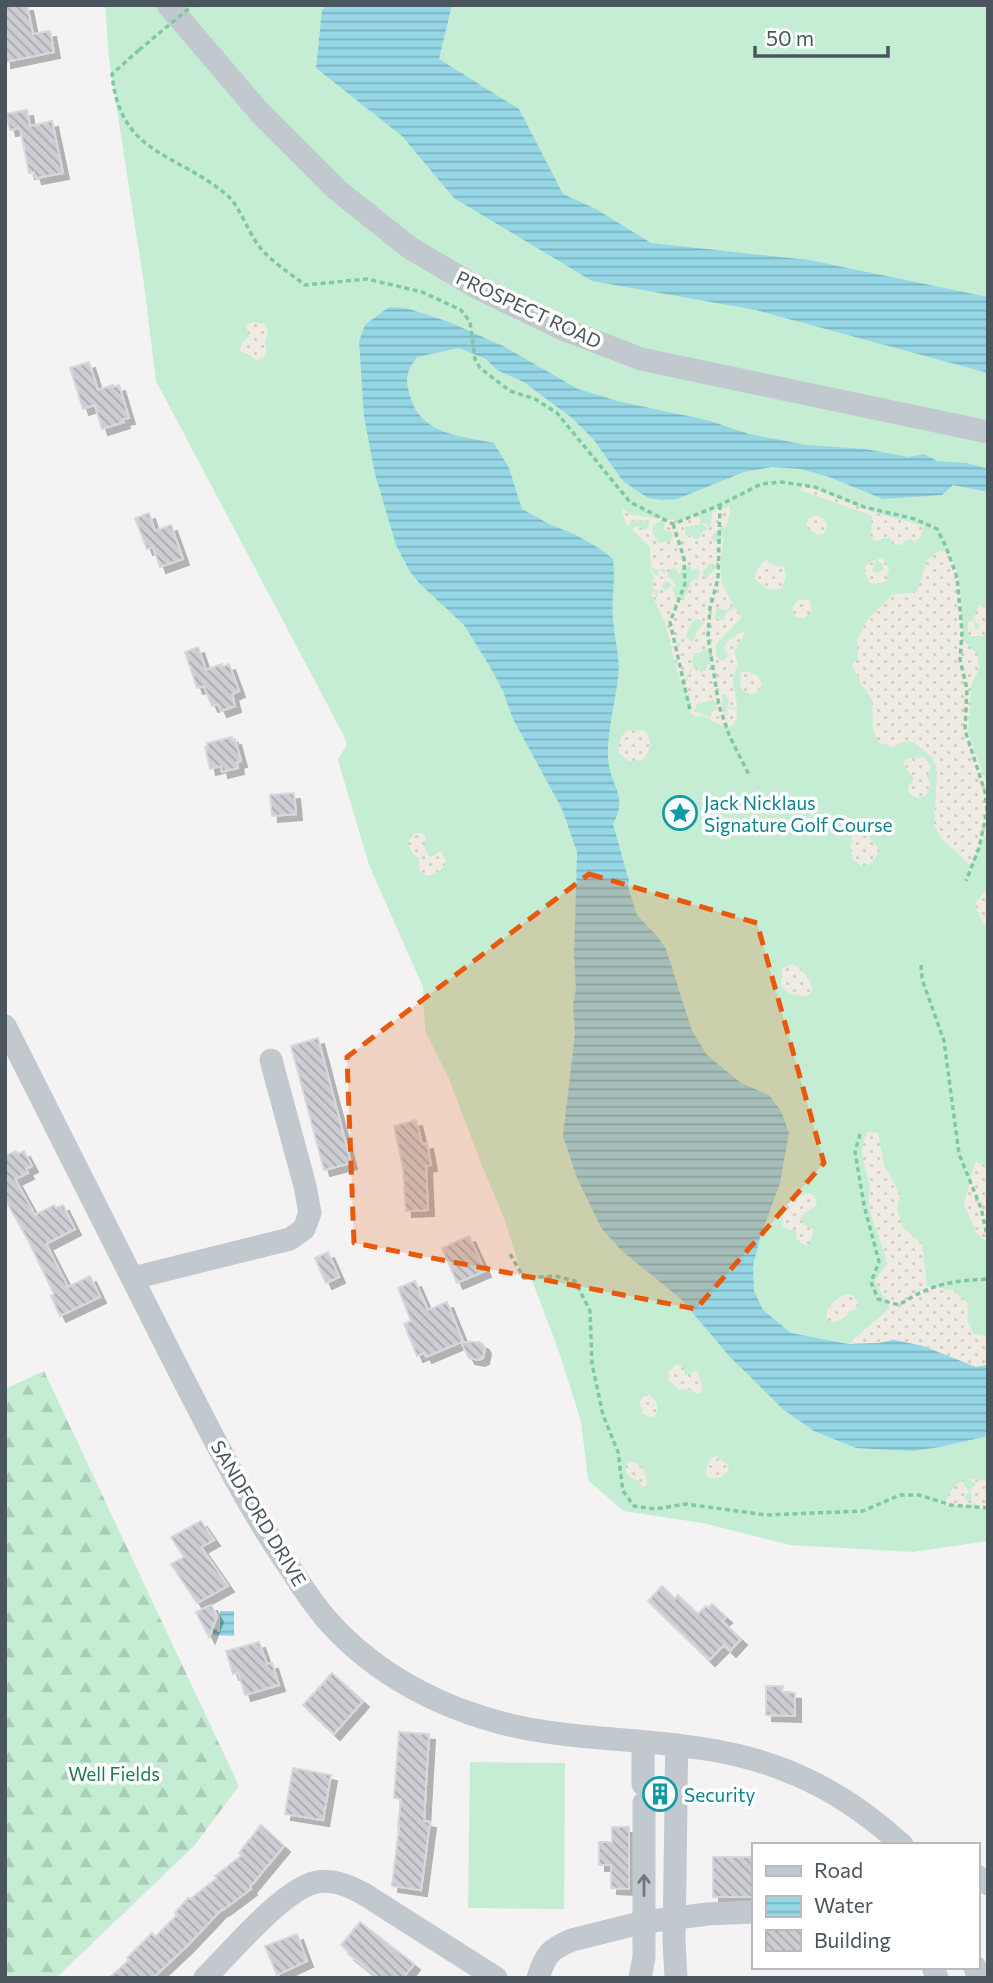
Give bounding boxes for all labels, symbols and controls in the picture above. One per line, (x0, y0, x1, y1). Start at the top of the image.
scale bar (755, 14, 888, 58)
text: 50 m (766, 25, 814, 50)
street label: PROSPECT ROAD (453, 265, 605, 353)
place label: Jack Nicklaus Signature Golf Course (704, 791, 893, 836)
place icon: Jack Nicklaus Signature Golf Course (661, 794, 699, 832)
street label: SANDFORD DRIVE (206, 1436, 312, 1590)
park label: Well Fields (68, 1762, 160, 1785)
building icon: Security (641, 1775, 679, 1813)
place label: Security (684, 1783, 755, 1806)
legend (752, 1843, 979, 1969)
text: Road (814, 1857, 863, 1882)
one-way arrow (637, 1874, 651, 1897)
text: Water (814, 1892, 873, 1917)
text: Building (814, 1927, 891, 1952)

